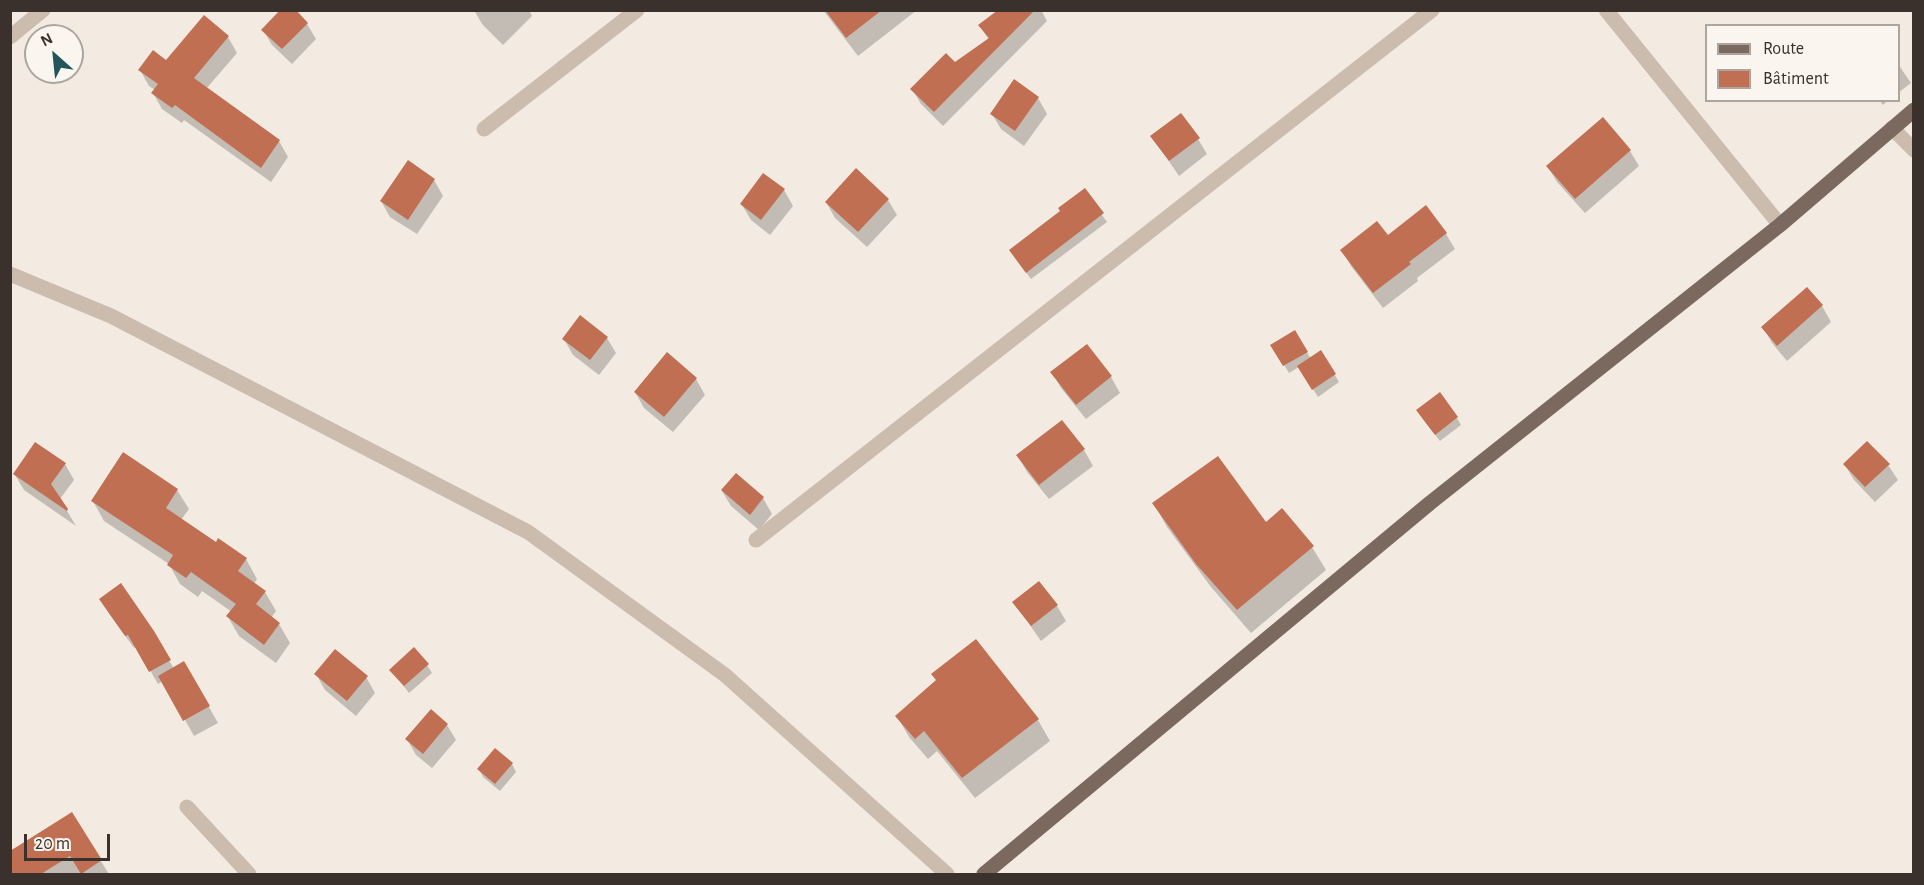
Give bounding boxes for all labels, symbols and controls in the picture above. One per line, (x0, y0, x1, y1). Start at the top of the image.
north arrow (24, 24, 84, 84)
legend (1705, 24, 1900, 102)
text: N (38, 30, 55, 49)
text: Route (1763, 40, 1804, 58)
text: Bâtiment (1763, 70, 1829, 88)
scale bar (27, 822, 112, 860)
text: 20 m (35, 835, 70, 853)

